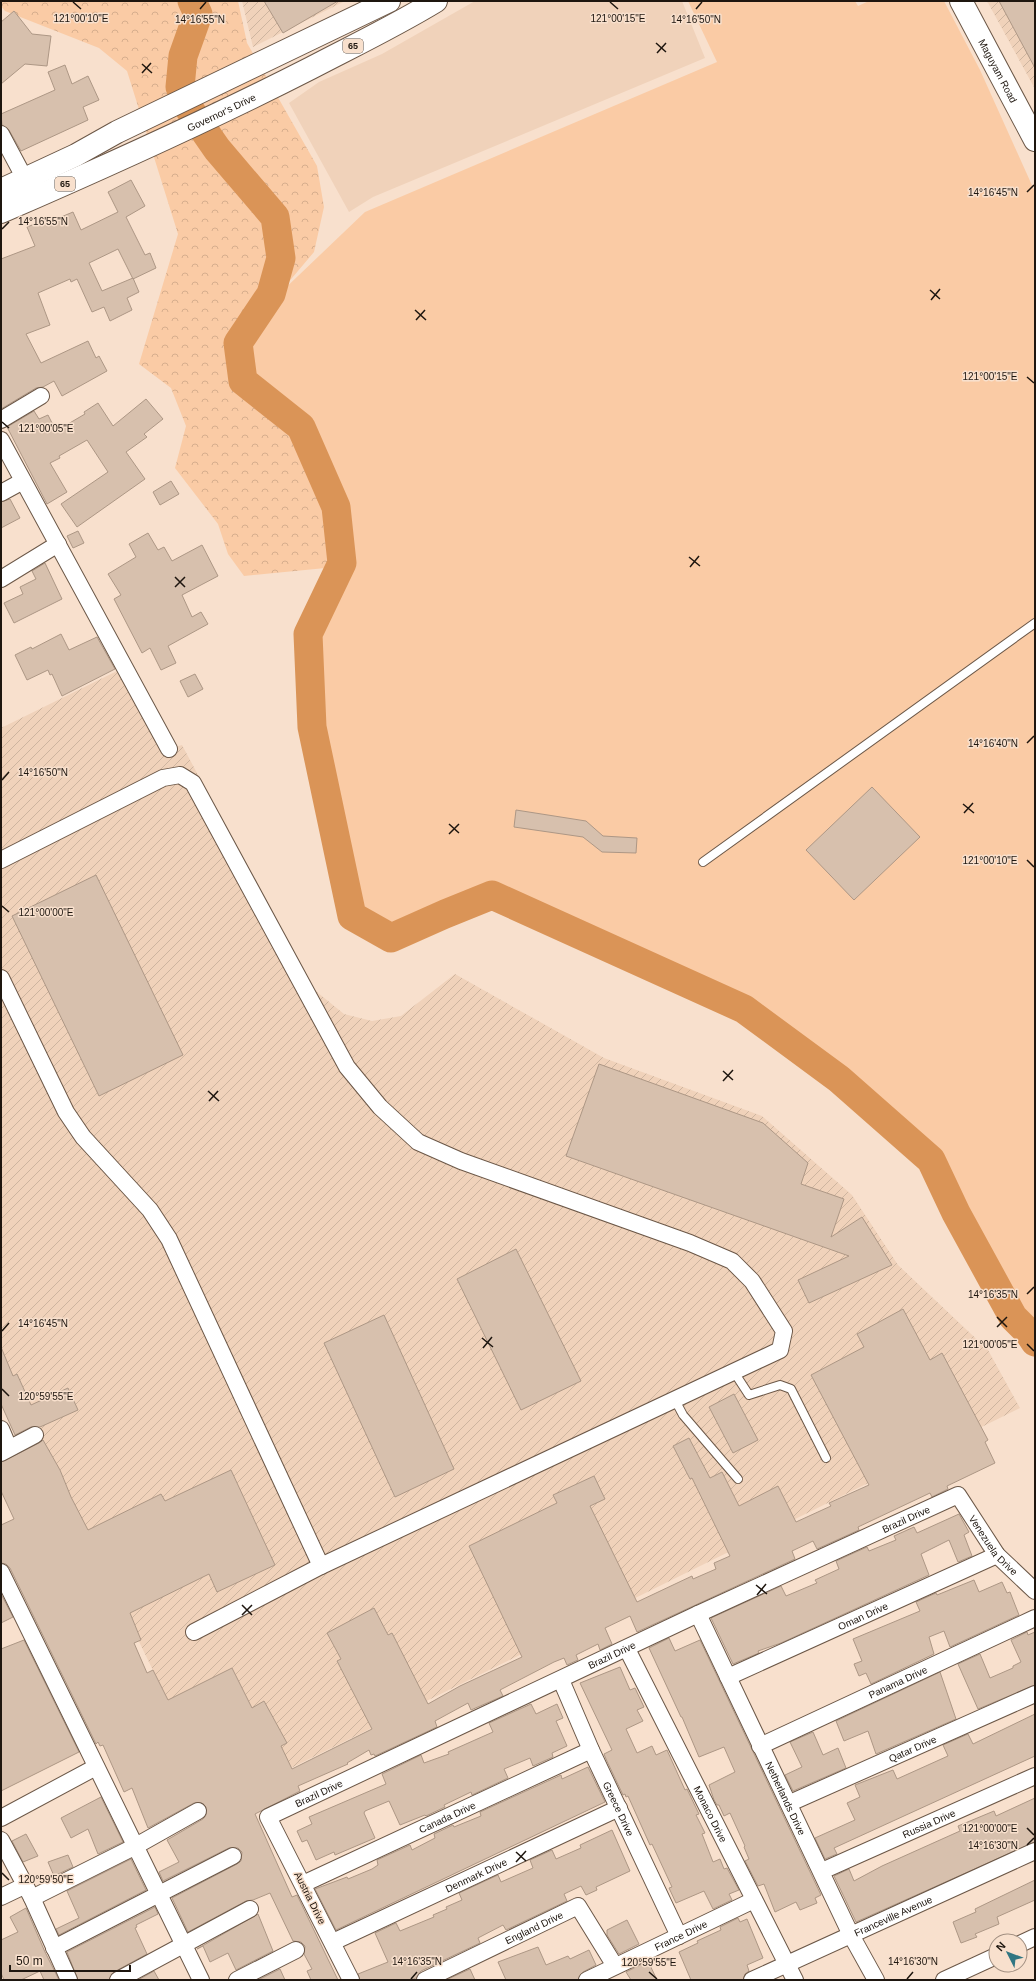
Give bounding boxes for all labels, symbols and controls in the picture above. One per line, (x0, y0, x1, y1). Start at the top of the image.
text: 121°00'10"E (53, 13, 109, 24)
text: 121°00'15"E (590, 13, 646, 24)
text: 14°16'55"N (175, 14, 225, 25)
text: 14°16'50"N (671, 14, 721, 25)
street label: Maguyam Road (977, 37, 1020, 104)
road number: 65 (343, 39, 363, 53)
street label: Governor's Drive (185, 91, 258, 133)
road number: 65 (55, 177, 75, 191)
text: 14°16'45"N (968, 187, 1018, 198)
text: 14°16'55"N (18, 216, 68, 227)
text: 121°00'15"E (962, 371, 1018, 382)
text: 121°00'05"E (18, 423, 74, 434)
text: 14°16'40"N (968, 738, 1018, 749)
text: 14°16'50"N (18, 767, 68, 778)
text: 121°00'10"E (962, 855, 1018, 866)
text: 121°00'00"E (18, 907, 74, 918)
text: 14°16'35"N (968, 1289, 1018, 1300)
text: 14°16'45"N (18, 1318, 68, 1329)
text: 121°00'05"E (962, 1339, 1018, 1350)
text: 120°59'55"E (18, 1391, 74, 1402)
street label: Brazil Drive (880, 1503, 932, 1535)
street label: Venezuela Drive (967, 1513, 1020, 1578)
street label: Oman Drive (836, 1600, 890, 1632)
street label: Brazil Drive (586, 1639, 638, 1671)
street label: Panama Drive (867, 1663, 929, 1700)
street label: Qatar Drive (887, 1733, 938, 1764)
street label: Netherlands Drive (764, 1760, 808, 1837)
street label: Brazil Drive (293, 1777, 345, 1809)
street label: Greece Drive (601, 1780, 636, 1838)
street label: Monaco Drive (692, 1784, 730, 1844)
street label: Canada Drive (417, 1799, 478, 1835)
street label: Russia Drive (901, 1807, 957, 1840)
text: 121°00'00"E (962, 1823, 1018, 1834)
text: 14°16'30"N (968, 1840, 1018, 1851)
street label: Denmark Drive (444, 1856, 509, 1894)
street label: Austria Drive (292, 1870, 328, 1926)
text: 120°59'50"E (18, 1874, 74, 1885)
street label: Franceville Avenue (852, 1893, 934, 1938)
street label: England Drive (503, 1908, 565, 1946)
street label: France Drive (653, 1918, 709, 1952)
north arrow (988, 1933, 1028, 1973)
text: N (993, 1939, 1008, 1953)
scale bar (10, 1947, 130, 1973)
text: 50 m (16, 1954, 43, 1968)
text: 14°16'35"N (392, 1956, 442, 1967)
text: 14°16'30"N (888, 1956, 938, 1967)
text: 120°59'55"E (621, 1957, 677, 1968)

